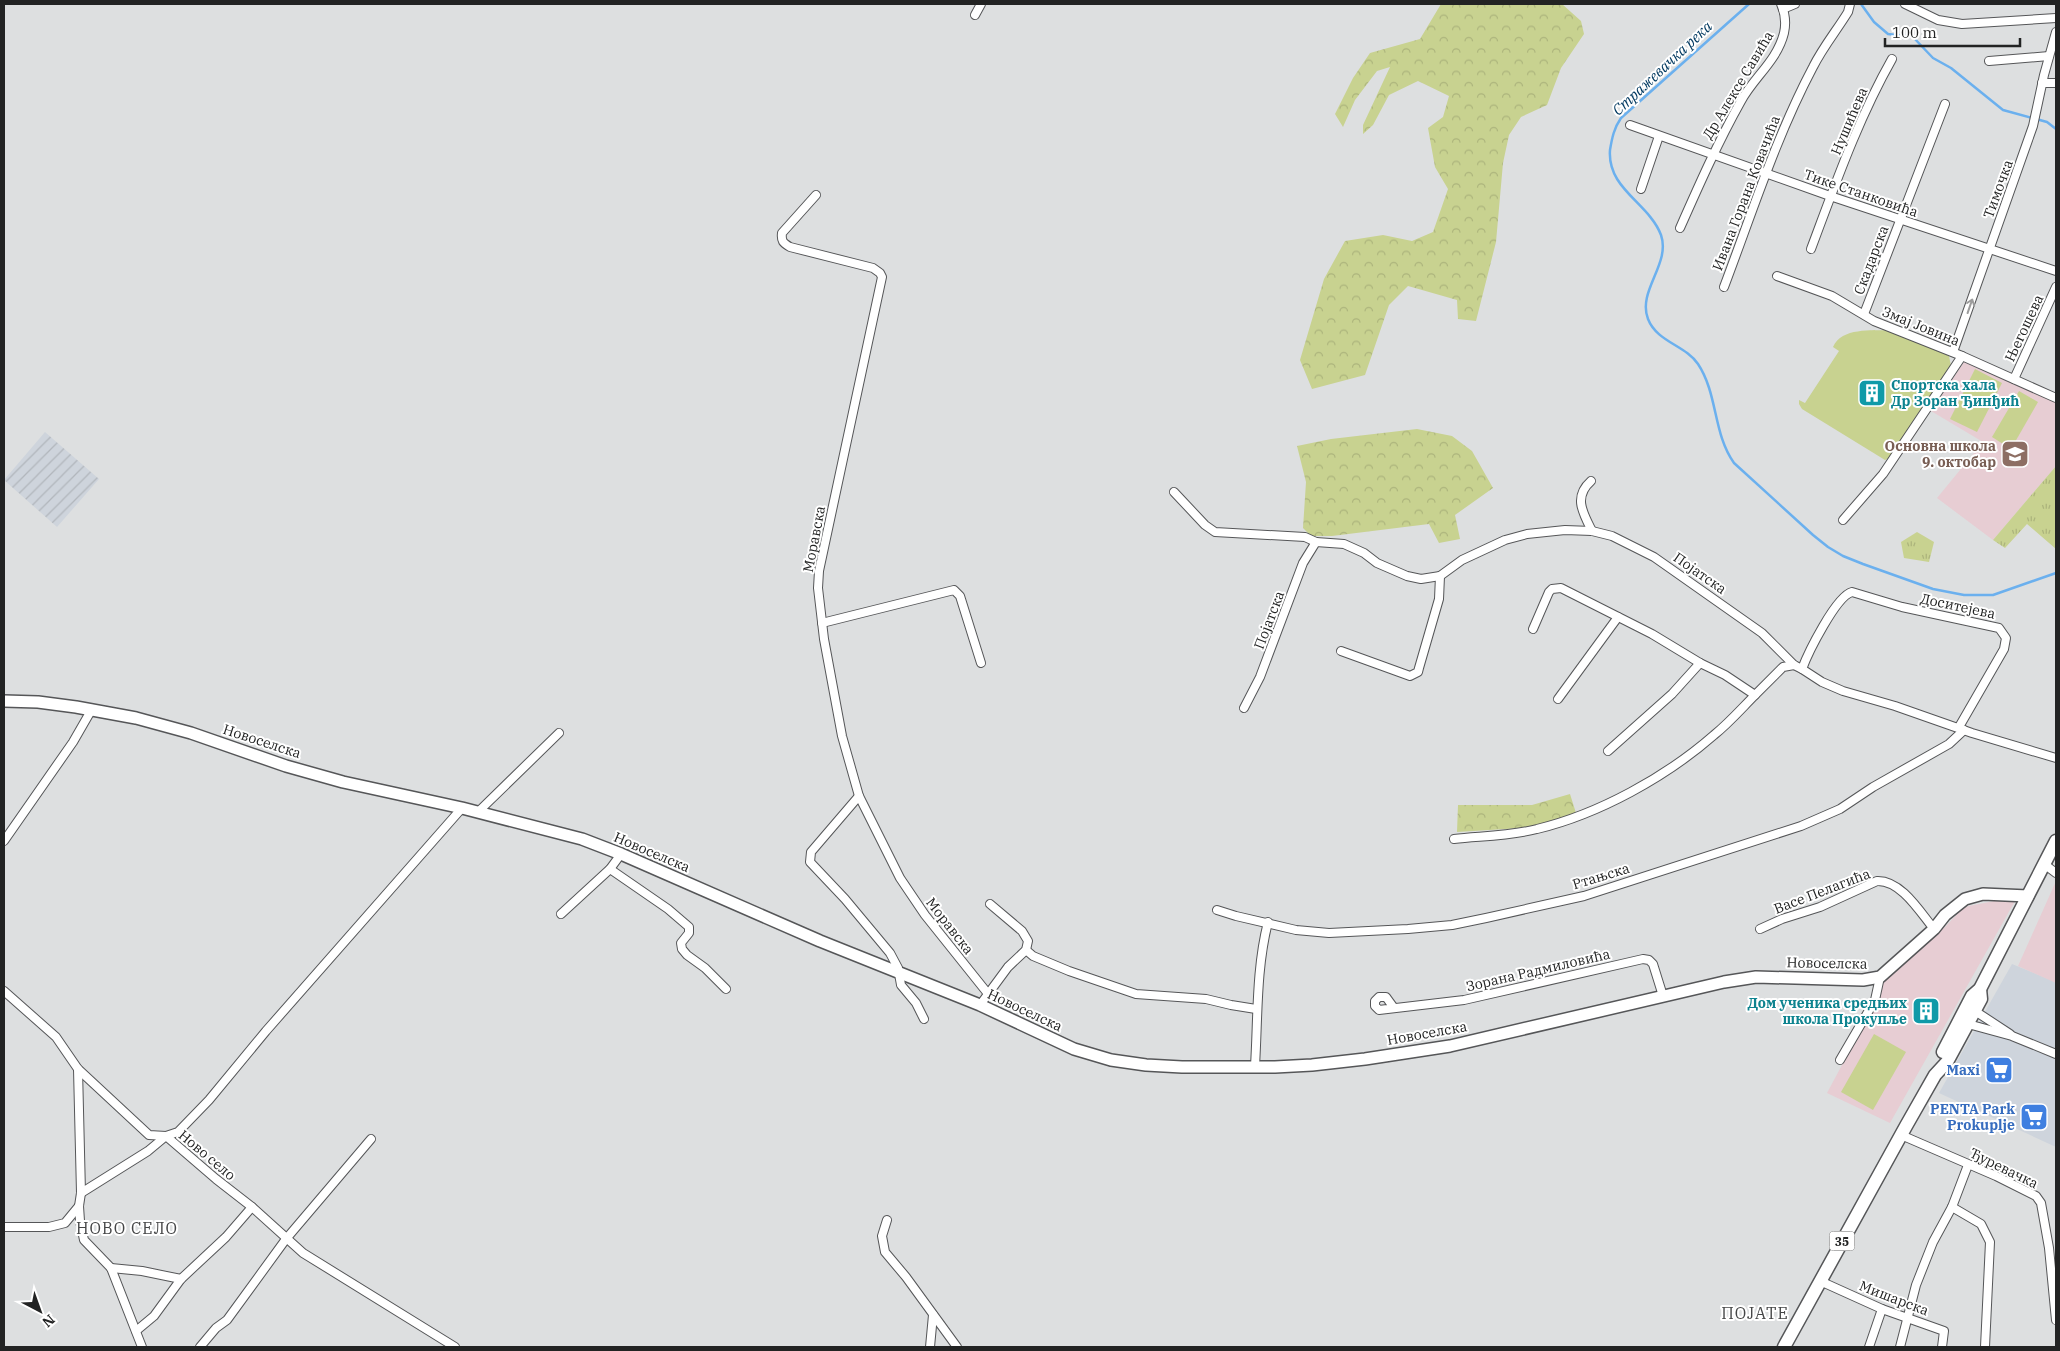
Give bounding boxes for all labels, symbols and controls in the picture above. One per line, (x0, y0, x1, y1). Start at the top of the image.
scale bar (1885, 15, 2020, 47)
water label: Стражевачка река (1608, 16, 1717, 119)
text: 100 m (1892, 23, 1937, 42)
street label: Др Алексе Савића (1699, 27, 1778, 142)
street label: Нушићева (1827, 84, 1871, 158)
street label: Ивана Горана Ковачића (1708, 113, 1784, 273)
street label: Тимочка (1979, 157, 2017, 221)
street label: Тике Станковића (1802, 165, 1921, 221)
street label: Скадарска (1850, 222, 1893, 297)
street label: Његошева (2001, 291, 2047, 364)
one-way arrow (1965, 298, 1975, 314)
street label: Змај Јовина (1879, 302, 1963, 350)
place label: Спортска хала Др Зоран Ђинђић (1891, 376, 2019, 410)
building icon: Спортска хала Др Зоран Ђинђић (1857, 378, 1887, 408)
place label: Основна школа 9. октобар (1885, 437, 1996, 471)
school or university icon: Основна школа 9. октобар (2000, 439, 2030, 469)
street label: Моравска (799, 504, 829, 574)
street label: Појатска (1670, 548, 1730, 598)
street label: Појатска (1250, 588, 1288, 652)
street label: Доситејева (1919, 589, 1997, 623)
street label: Новоселска (221, 720, 304, 762)
street label: Новоселска (611, 828, 693, 876)
street label: Ртањска (1570, 859, 1632, 893)
street label: Васе Пелагића (1771, 864, 1873, 918)
street label: Моравска (922, 894, 978, 958)
street label: Зорана Радмиловића (1464, 945, 1612, 995)
street label: Новоселска (1786, 953, 1868, 973)
street label: Новоселска (985, 985, 1066, 1035)
place label: Дом ученика средњих школа Прокупље (1748, 994, 1908, 1028)
building icon: Дом ученика средњих школа Прокупље (1911, 996, 1941, 1026)
street label: Новоселска (1386, 1017, 1469, 1049)
supermarket icon: Maxi (1984, 1055, 2014, 1085)
place label: Maxi (1947, 1061, 1980, 1079)
place label: PENTA Park Prokuplje (1930, 1100, 2015, 1134)
supermarket icon: PENTA Park Prokuplje (2019, 1102, 2049, 1132)
street label: Ново село (175, 1126, 239, 1184)
street label: Ђуревачка (1967, 1144, 2042, 1193)
district label: НОВО СЕЛО (76, 1218, 178, 1238)
road number: 35 (1830, 1232, 1854, 1250)
street label: Мишарска (1857, 1277, 1932, 1320)
north arrow (15, 1286, 65, 1336)
district label: ПОЈАТЕ (1721, 1303, 1789, 1323)
text: N (38, 1310, 59, 1331)

